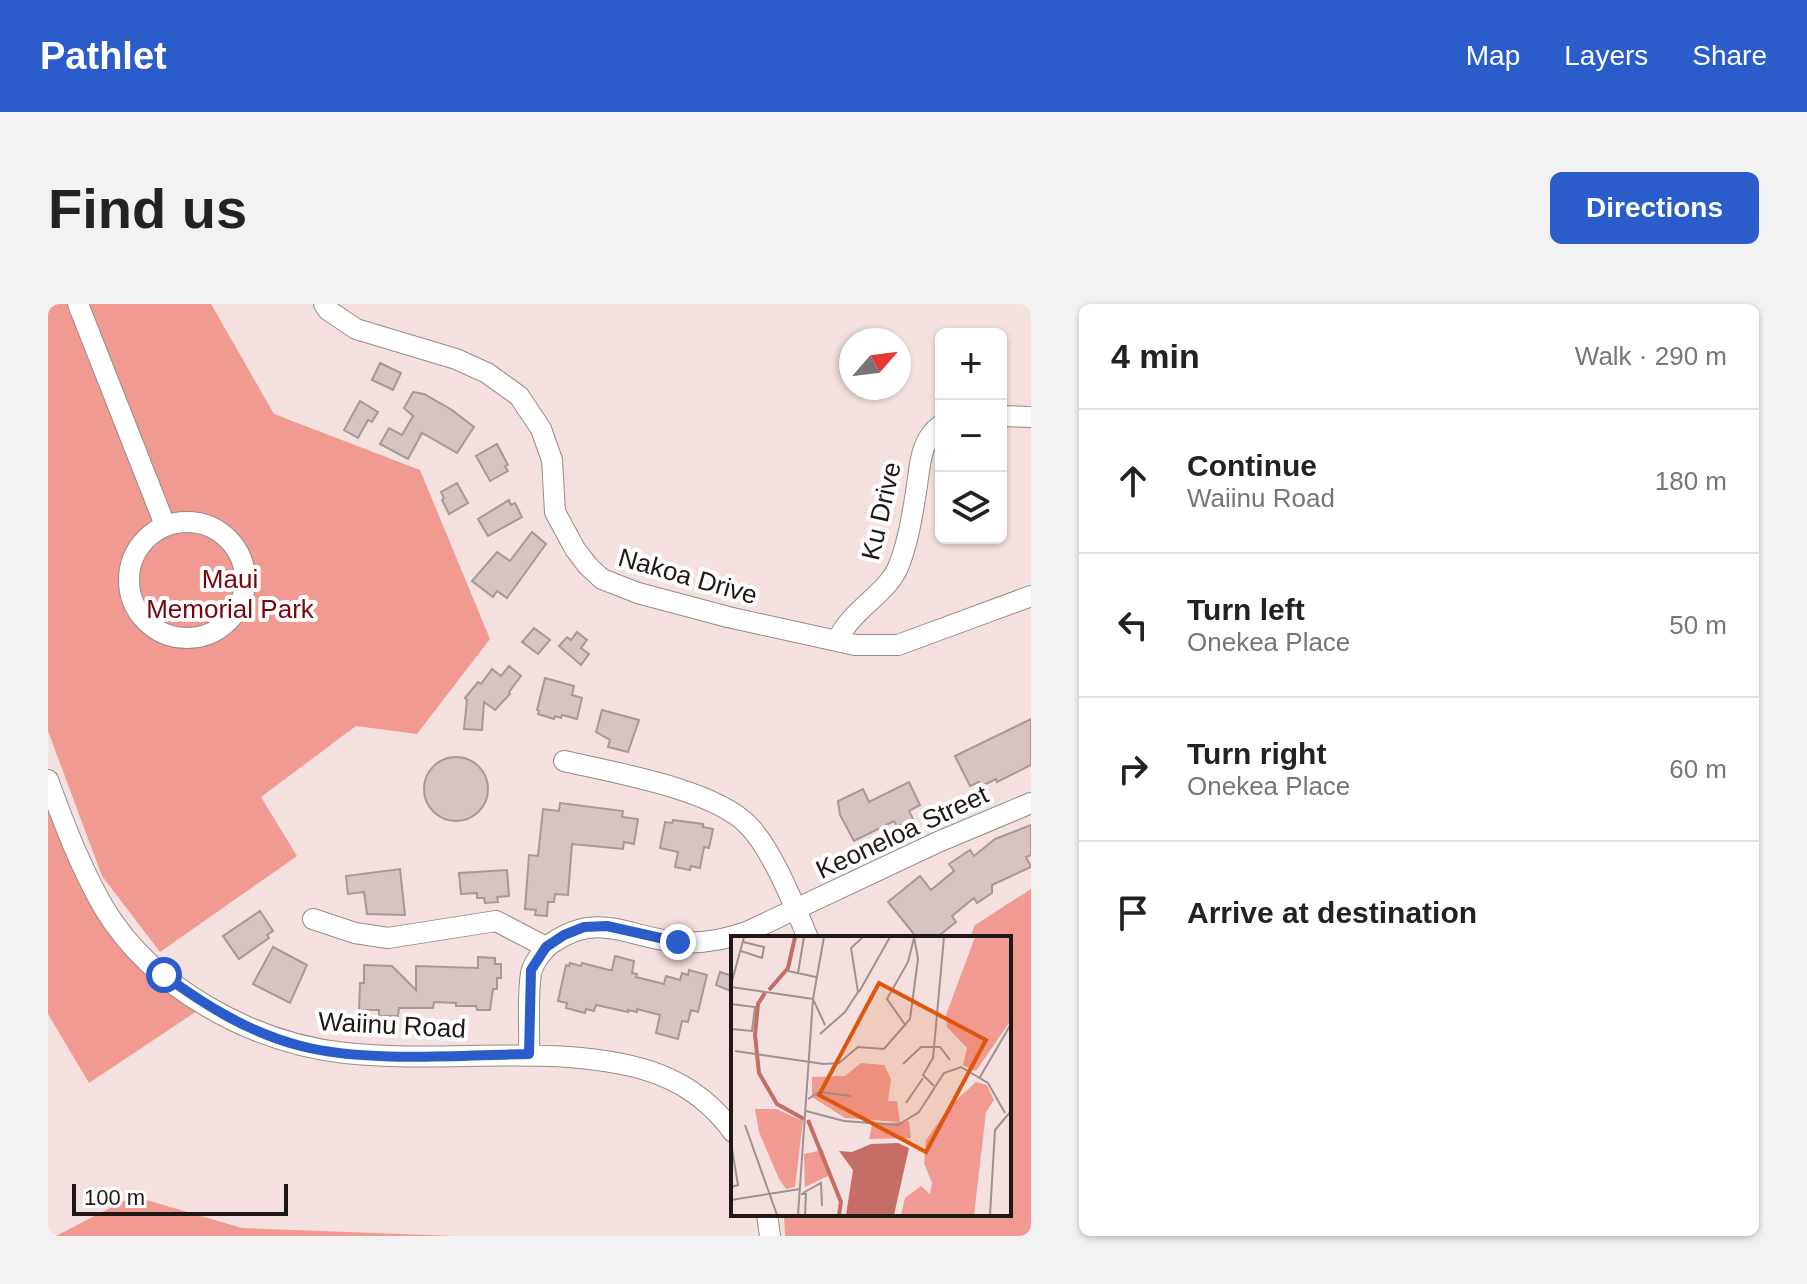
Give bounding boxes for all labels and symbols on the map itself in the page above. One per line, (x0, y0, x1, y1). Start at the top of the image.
north arrow (839, 328, 911, 400)
street label: Ku Drive (855, 459, 907, 563)
street label: Nakoa Drive (615, 542, 761, 610)
park label: Maui Memorial Park (146, 564, 315, 624)
street label: Keoneloa Street (811, 779, 994, 885)
route end (660, 924, 696, 960)
inset map (731, 936, 1011, 1216)
route start (146, 957, 182, 993)
street label: Waiinu Road (317, 1006, 467, 1044)
scale bar (72, 1180, 288, 1216)

